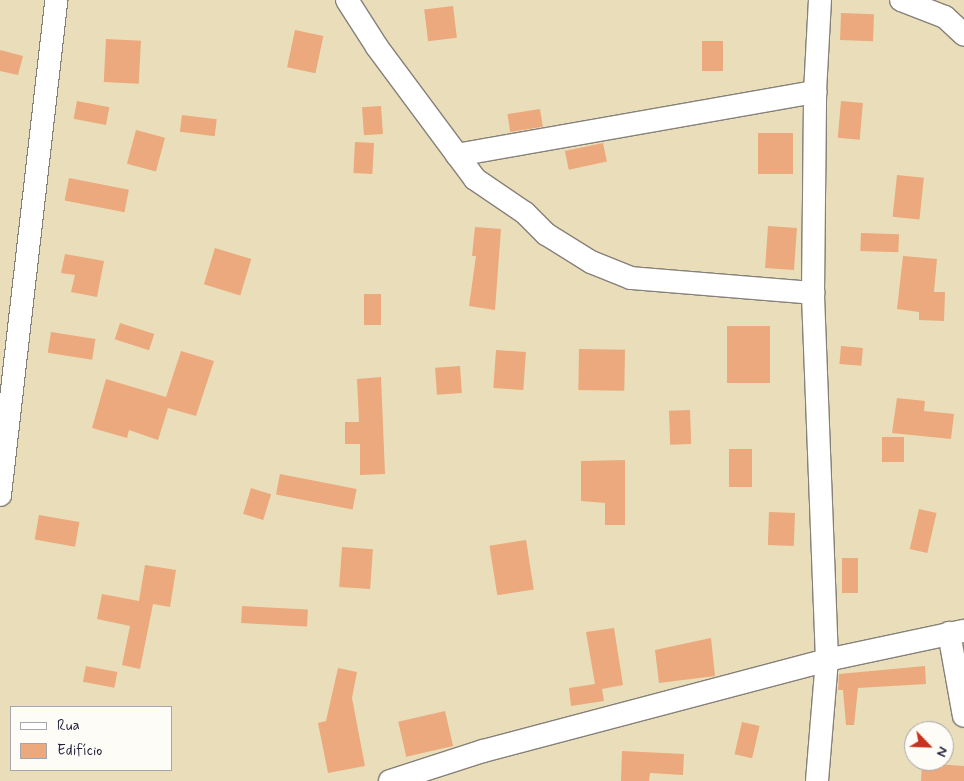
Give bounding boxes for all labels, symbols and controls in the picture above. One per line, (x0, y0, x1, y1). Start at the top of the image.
legend (10, 706, 172, 771)
text: Rua (57, 716, 80, 736)
north arrow (904, 721, 954, 771)
text: Edifício (57, 741, 102, 761)
text: N (932, 744, 952, 760)

